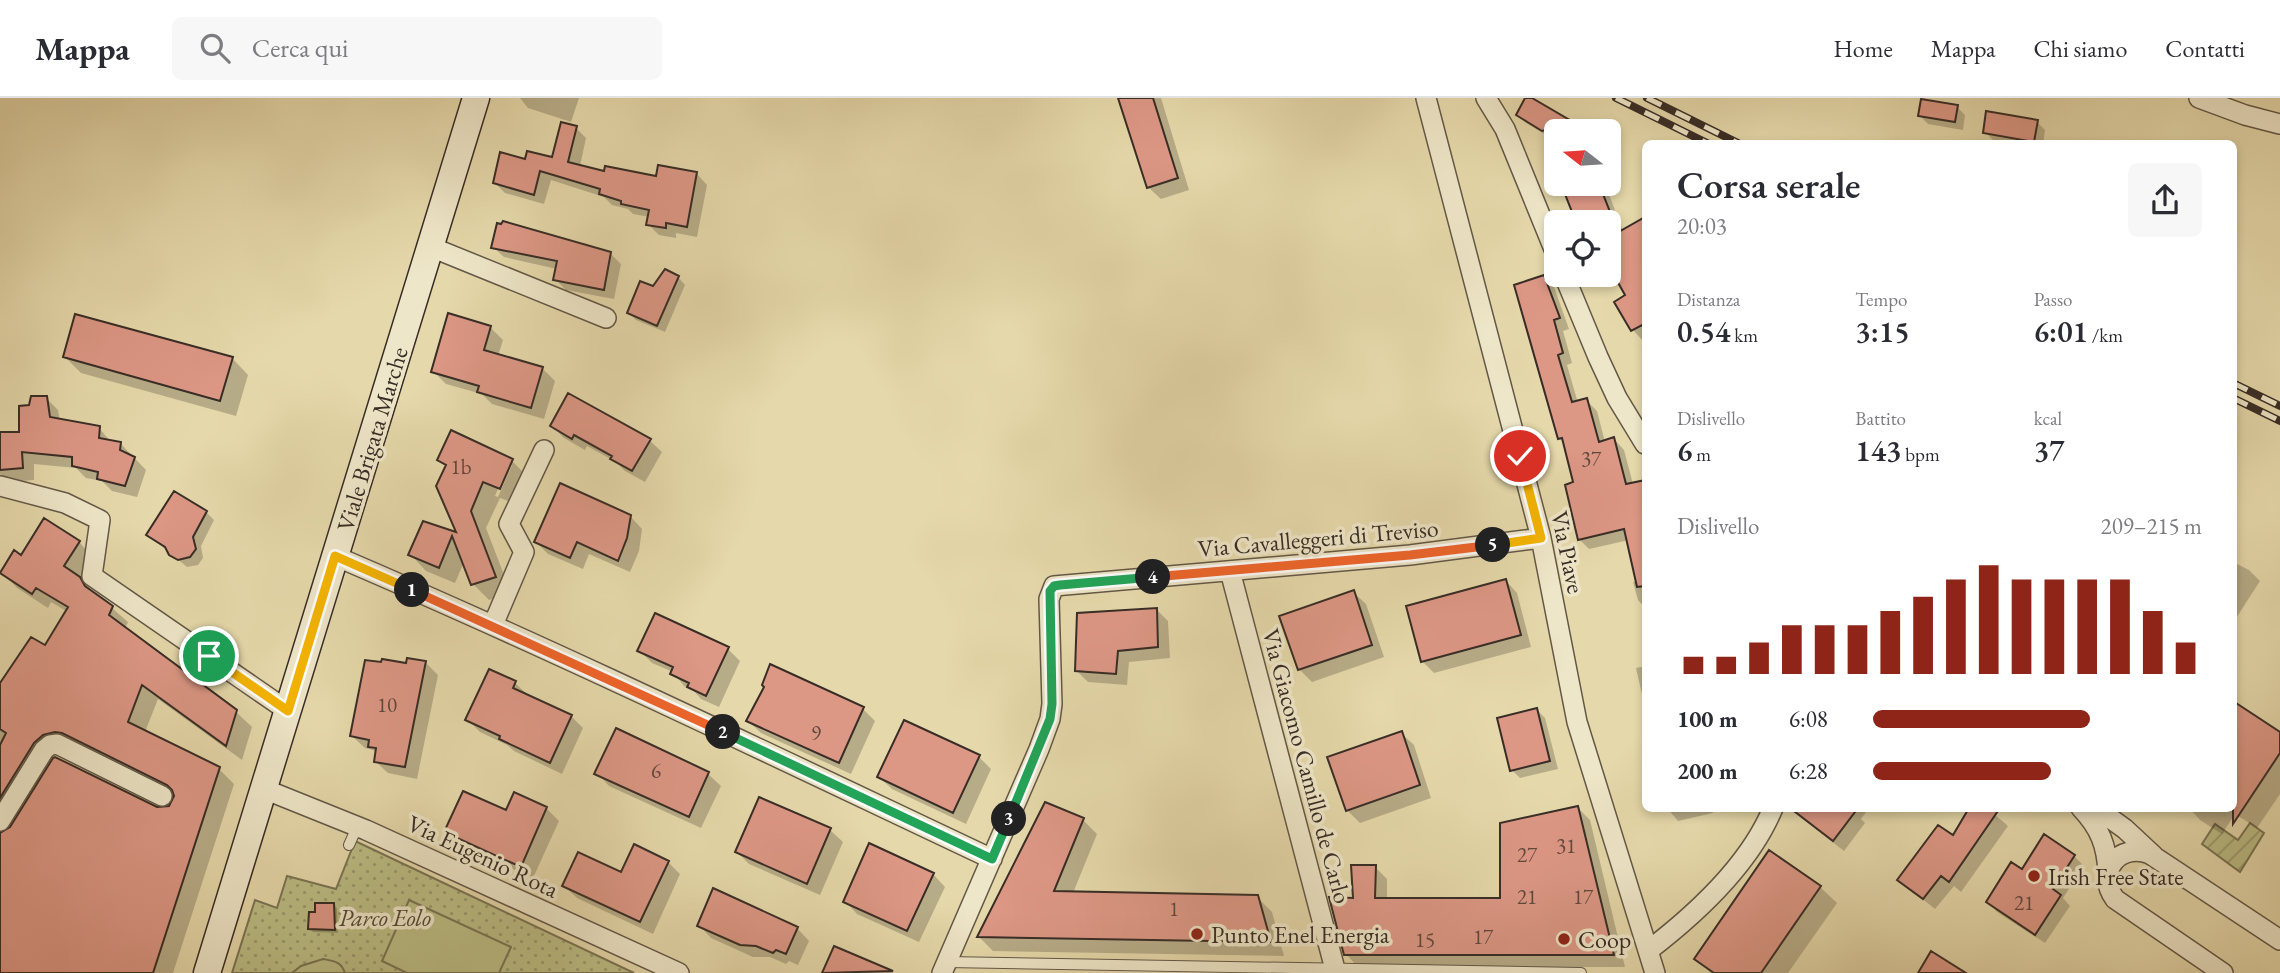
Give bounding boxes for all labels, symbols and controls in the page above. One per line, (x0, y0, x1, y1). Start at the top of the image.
search box (172, 17, 662, 80)
text: Mappa (35, 27, 130, 70)
icon: search (196, 29, 234, 67)
text: Cerca qui (252, 31, 348, 65)
text: Home (1833, 33, 1893, 64)
text: Mappa (1931, 33, 1996, 64)
text: Chi siamo (2034, 33, 2127, 64)
text: Contatti (2165, 33, 2245, 64)
north arrow (1544, 119, 1620, 196)
map controls (1544, 119, 1621, 287)
text: Corsa serale (1677, 160, 1861, 209)
button: share (2128, 163, 2202, 237)
button: locate (1544, 210, 1621, 287)
text: 20:03 (1677, 211, 1727, 241)
text: Distanza (1677, 287, 1740, 312)
text: Tempo (1855, 287, 1908, 312)
text: Passo (2034, 287, 2072, 312)
text: 0.54 (1677, 312, 1730, 351)
text: 3:15 (1855, 312, 1910, 351)
text: 6:01 (2034, 312, 2088, 351)
text: km (1730, 323, 1758, 348)
text: /km (2088, 323, 2123, 348)
street label: Viale Brigata Marche (329, 343, 415, 535)
text: Dislivello (1677, 406, 1745, 431)
text: Battito (1855, 406, 1906, 431)
text: kcal (2034, 406, 2062, 431)
pin (1490, 426, 1550, 486)
text: 6 (1677, 431, 1692, 470)
text: 143 (1855, 431, 1902, 470)
text: 37 (2034, 431, 2064, 470)
icon: check (1501, 437, 1539, 475)
text: m (1692, 442, 1711, 467)
text: bpm (1902, 442, 1940, 467)
house number: 37 (1581, 445, 1602, 472)
house number: 1b (451, 453, 472, 480)
street label: Via Piave (1544, 508, 1592, 596)
text: Dislivello (1677, 511, 1759, 541)
text: 209–215 m (2101, 511, 2202, 541)
street label: Via Cavalleggeri di Treviso (1196, 512, 1440, 564)
pin: 5 (1476, 528, 1510, 562)
text: 5 (1487, 532, 1498, 557)
pin: 4 (1136, 560, 1170, 594)
text: 4 (1147, 564, 1158, 589)
pin: 1 (394, 573, 430, 608)
text: 1 (406, 577, 417, 602)
street label: Via Giacomo Camillo de Carlo (1255, 625, 1359, 907)
pin (179, 626, 239, 686)
icon: arrive (190, 637, 228, 675)
house number: 10 (377, 691, 397, 718)
text: 100 m (1677, 704, 1738, 734)
text: 6:08 (1789, 704, 1828, 734)
pin: 2 (706, 714, 740, 750)
text: 2 (717, 719, 728, 744)
house number: 9 (811, 719, 821, 746)
text: 200 m (1677, 756, 1738, 786)
text: 6:28 (1789, 756, 1828, 786)
house number: 6 (651, 757, 661, 784)
pin: 3 (992, 802, 1026, 836)
text: 3 (1003, 806, 1014, 831)
street label: Via Eugenio Rota (402, 807, 564, 905)
house number: 31 (1556, 832, 1576, 859)
house number: 27 (1517, 841, 1538, 868)
place label: Irish Free State (2048, 861, 2184, 892)
marker: Irish Free State (2026, 868, 2042, 884)
house number: 21 (1517, 883, 1537, 910)
house number: 17 (1573, 883, 1594, 910)
house number: 21 (2014, 889, 2034, 916)
house number: 1 (1169, 895, 1179, 922)
park label: Parco Eolo (339, 902, 431, 933)
place label: Punto Enel Energia (1211, 919, 1390, 950)
house number: 17 (1473, 923, 1494, 950)
place label: Coop (1578, 924, 1631, 955)
marker: Punto Enel Energia (1189, 926, 1205, 942)
house number: 15 (1415, 926, 1435, 953)
marker: Coop (1556, 931, 1572, 947)

